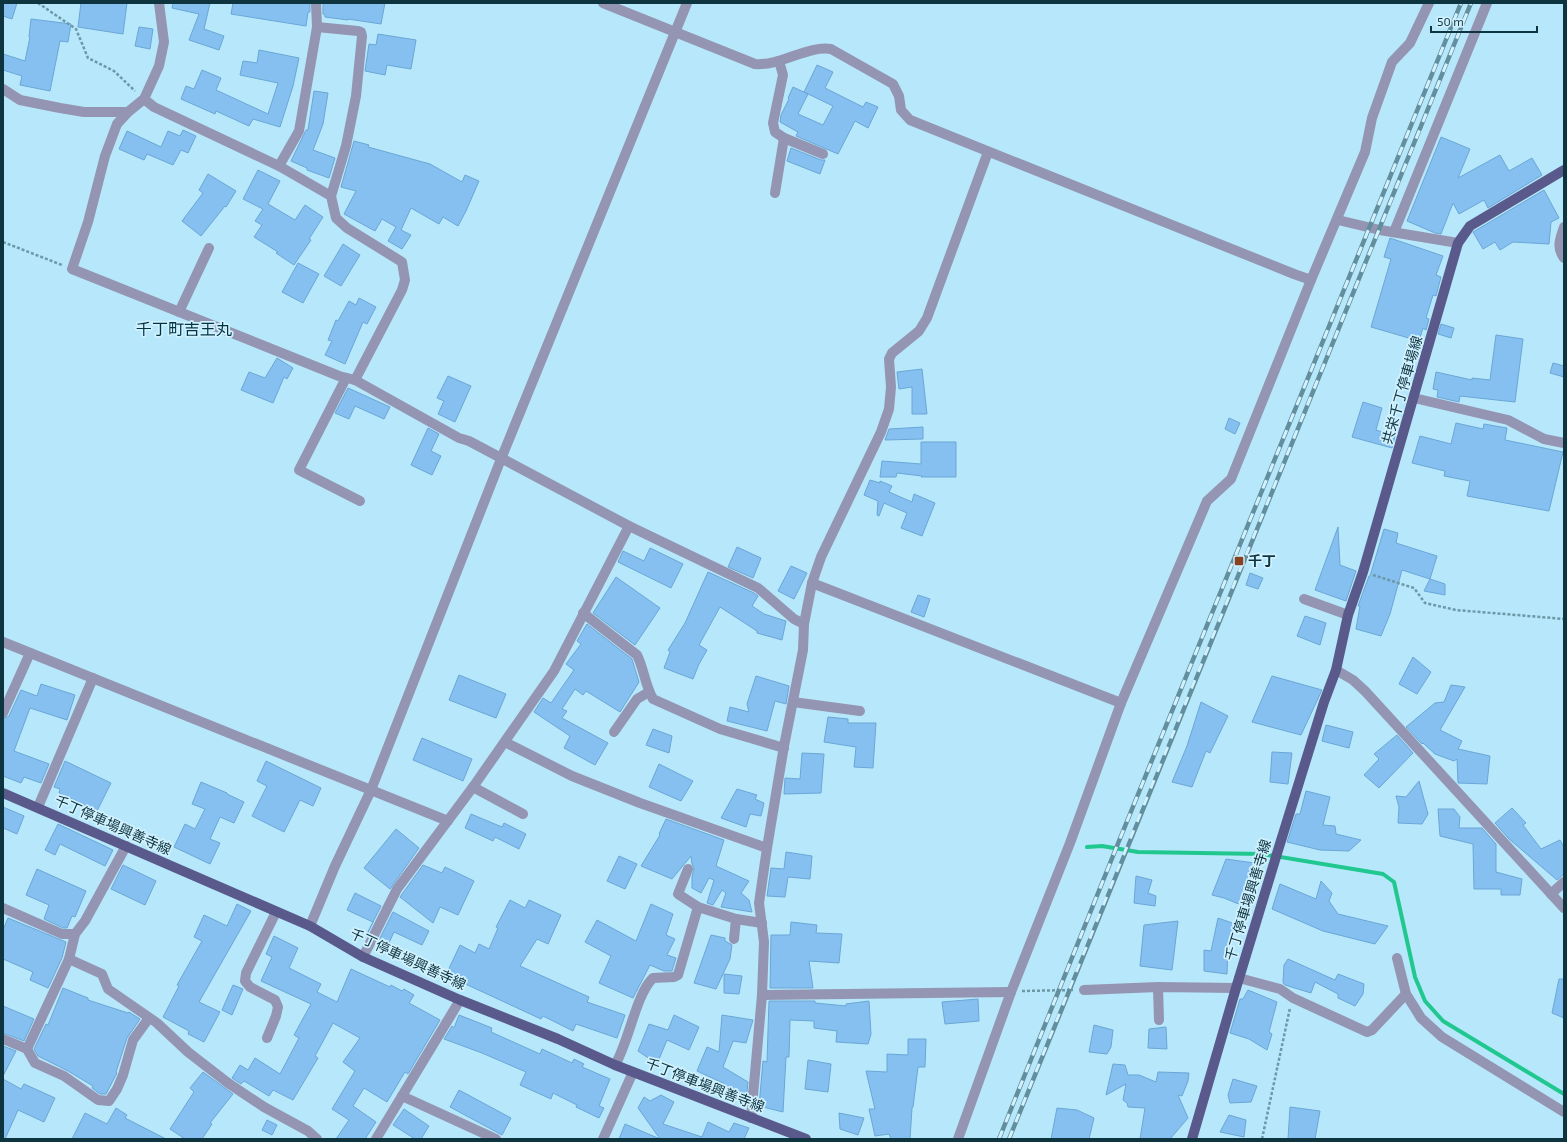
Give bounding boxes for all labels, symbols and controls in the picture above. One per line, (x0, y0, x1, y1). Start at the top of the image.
scale bar (1431, 8, 1537, 34)
text: 50 m (1437, 14, 1464, 28)
district label: 千丁町吉王丸 (136, 319, 232, 338)
street label: 共栄千丁停車場線 (1378, 334, 1425, 446)
place label: 千丁 (1248, 552, 1276, 569)
marker: 千丁 (1233, 555, 1245, 567)
street label: 千丁停車場興善寺線 (52, 791, 174, 858)
street label: 千丁停車場興善寺線 (1221, 837, 1274, 963)
street label: 千丁停車場興善寺線 (348, 924, 469, 993)
street label: 千丁停車場興善寺線 (643, 1054, 767, 1115)

